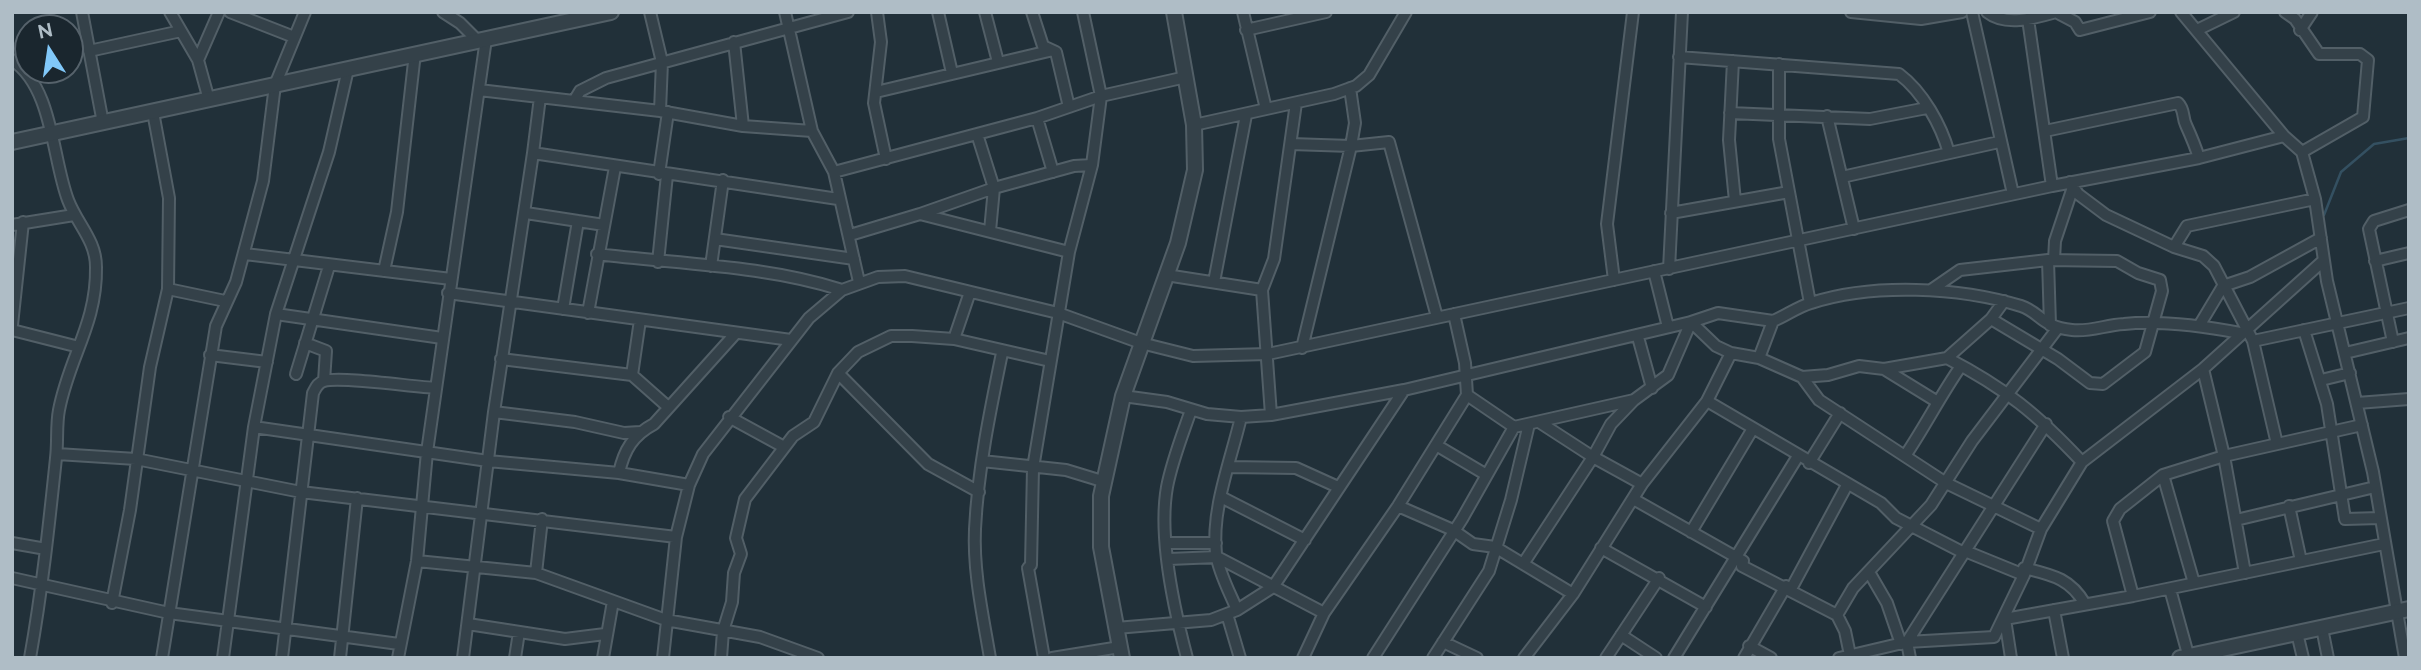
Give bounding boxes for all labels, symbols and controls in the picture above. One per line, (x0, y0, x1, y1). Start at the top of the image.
north arrow (14, 14, 84, 84)
text: N (36, 18, 54, 43)

